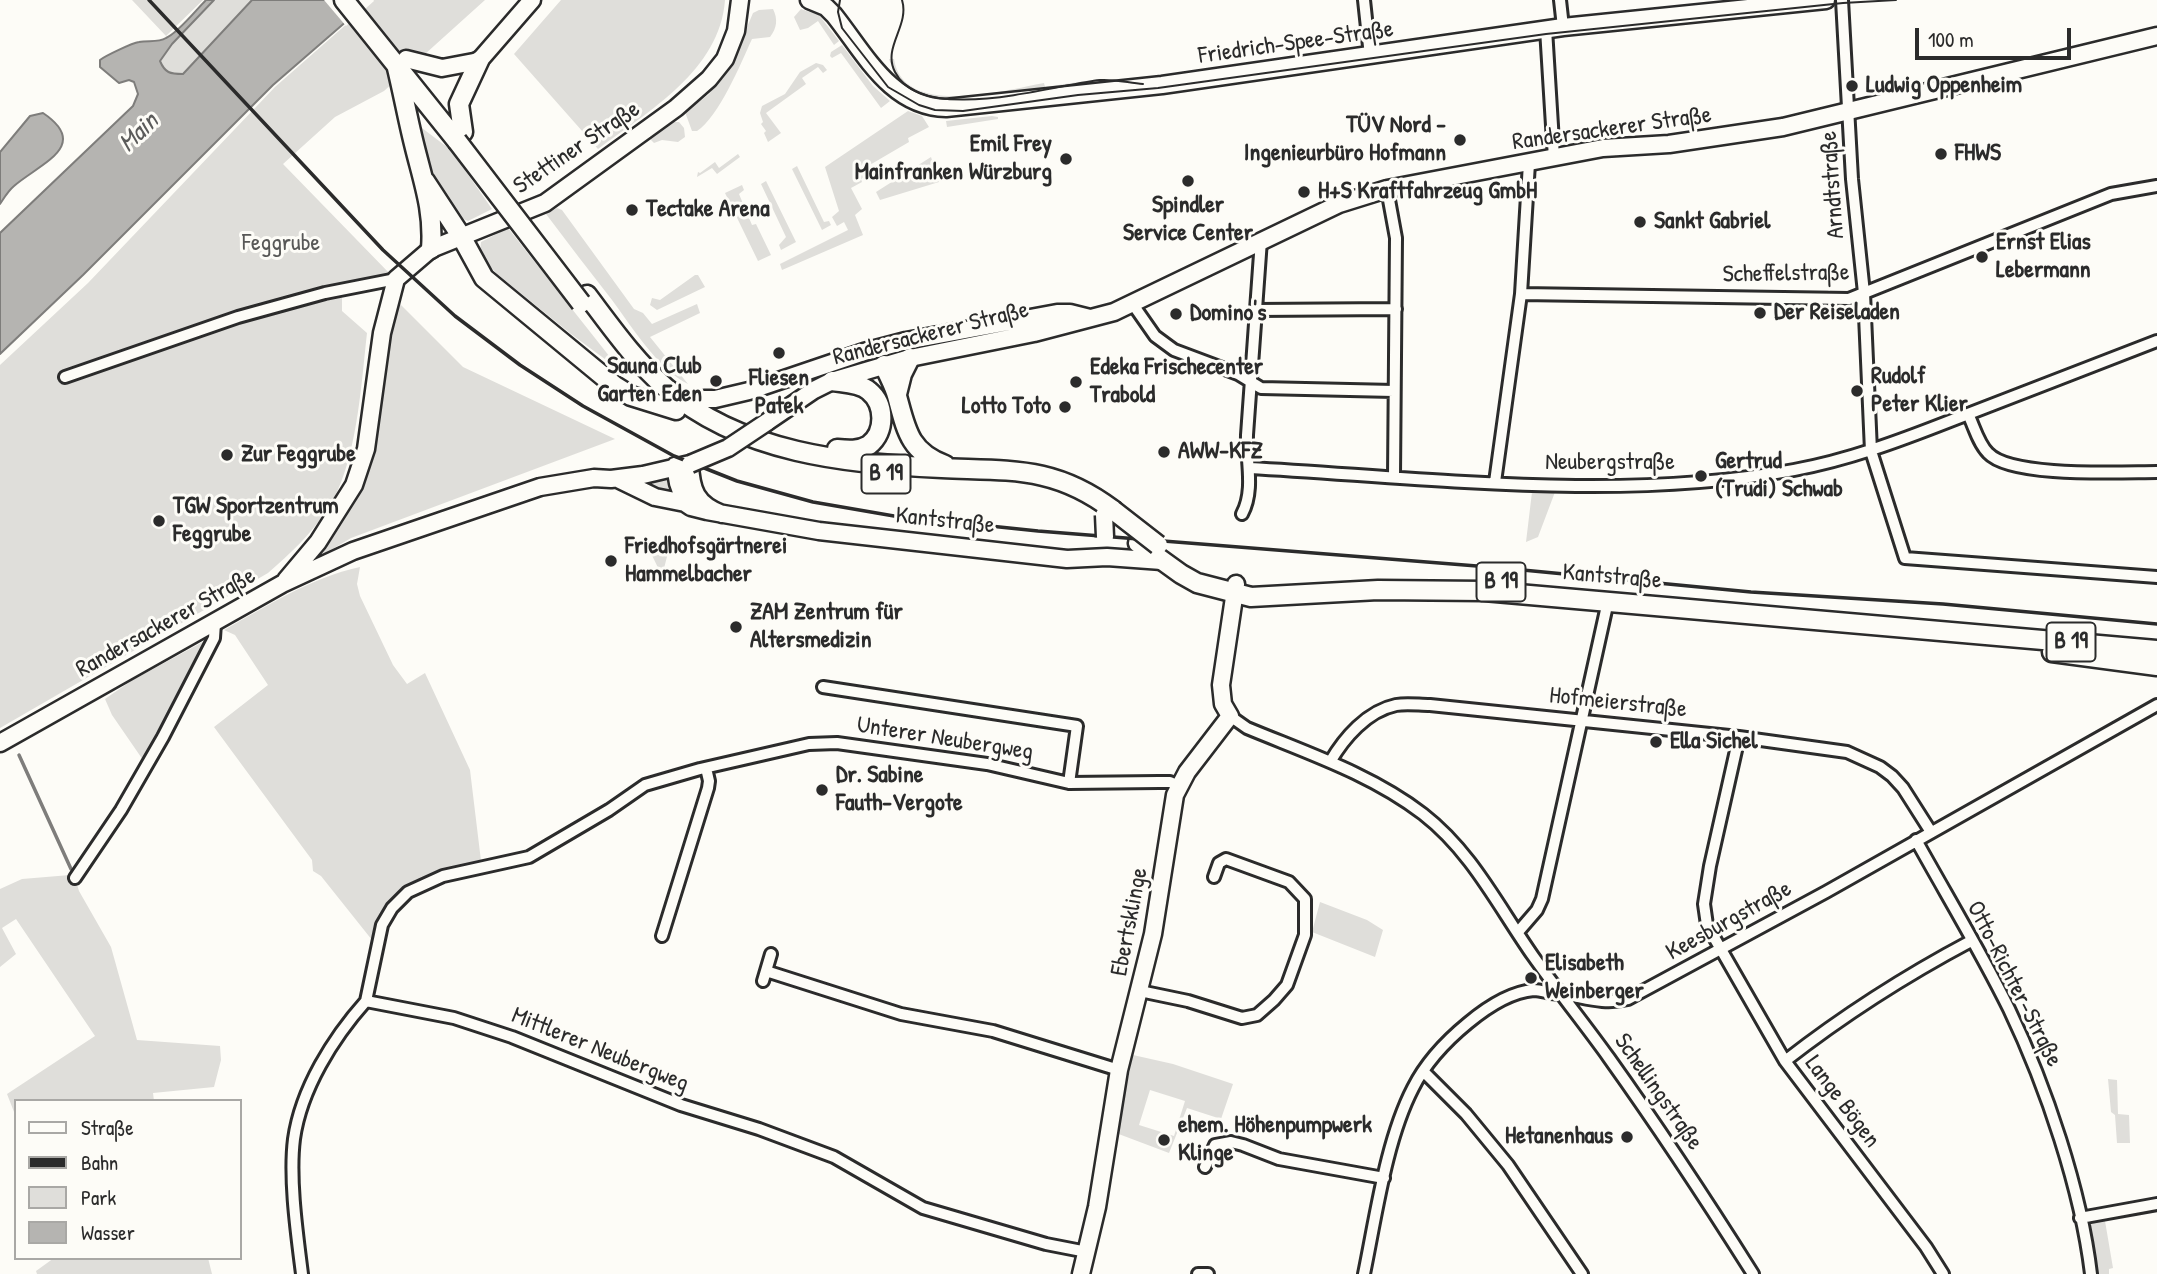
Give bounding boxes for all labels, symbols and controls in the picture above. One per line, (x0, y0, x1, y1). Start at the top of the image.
scale bar (1919, 14, 2075, 58)
street label: Friedrich-Spee-Straße (1197, 15, 1395, 71)
text: 100 m (1928, 25, 1974, 54)
place label: Ludwig Oppenheim (1866, 72, 2022, 100)
marker: Ludwig Oppenheim (1844, 78, 1860, 94)
street label: Stettiner Straße (508, 95, 646, 201)
street label: Randersackerer Straße (1511, 101, 1713, 157)
water label: Main (113, 107, 165, 159)
place label: TÜV Nord - Ingenieurbüro Hofmann (1244, 112, 1446, 168)
street label: Arndtstraße (1815, 130, 1851, 240)
place label: Emil Frey Mainfranken Würzburg (855, 131, 1052, 187)
marker: TÜV Nord - Ingenieurbüro Hofmann (1452, 132, 1468, 148)
place label: FHWS (1955, 140, 2001, 168)
marker: FHWS (1933, 146, 1949, 162)
marker: Emil Frey Mainfranken Würzburg (1058, 151, 1074, 167)
marker: Spindler Service Center (1180, 173, 1196, 189)
place label: H+S Kraftfahrzeug GmbH (1318, 178, 1537, 206)
marker: H+S Kraftfahrzeug GmbH (1296, 184, 1312, 200)
place label: Spindler Service Center (1123, 192, 1253, 248)
place label: Tectake Arena (646, 196, 770, 224)
marker: Tectake Arena (624, 202, 640, 218)
place label: Sankt Gabriel (1654, 208, 1770, 236)
marker: Sankt Gabriel (1632, 214, 1648, 230)
place label: Ernst Elias Lebermann (1996, 229, 2091, 285)
park label: Feggrube (242, 230, 320, 258)
marker: Ernst Elias Lebermann (1974, 249, 1990, 265)
street label: Scheffelstraße (1722, 258, 1850, 290)
street label: Randersackerer Straße (830, 296, 1032, 372)
place label: Der Reiseladen (1774, 299, 1900, 327)
place label: Domino's (1190, 300, 1266, 328)
marker: Der Reiseladen (1752, 305, 1768, 321)
marker: Domino's (1168, 306, 1184, 322)
marker: Fliesen Patek (771, 345, 787, 361)
place label: Sauna Club Garten Eden (597, 353, 702, 409)
place label: Edeka Frischecenter Trabold (1090, 354, 1263, 410)
place label: Rudolf Peter Klier (1871, 363, 1968, 419)
place label: Fliesen Patek (749, 365, 809, 421)
marker: Sauna Club Garten Eden (708, 373, 724, 389)
marker: Edeka Frischecenter Trabold (1068, 374, 1084, 390)
marker: Rudolf Peter Klier (1849, 383, 1865, 399)
place label: Lotto Toto (962, 393, 1051, 421)
marker: Lotto Toto (1057, 399, 1073, 415)
place label: AWW-KFZ (1178, 438, 1263, 466)
place label: Zur Feggrube (241, 441, 356, 469)
marker: AWW-KFZ (1156, 444, 1172, 460)
marker: Zur Feggrube (219, 447, 235, 463)
place label: Gertrud (Trudi) Schwab (1715, 448, 1843, 504)
street label: Neubergstraße (1545, 449, 1675, 477)
road number: B 19 (862, 454, 910, 494)
marker: Gertrud (Trudi) Schwab (1693, 468, 1709, 484)
place label: TGW Sportzentrum Feggrube (173, 493, 339, 549)
street label: Kantstraße (894, 501, 996, 541)
marker: TGW Sportzentrum Feggrube (151, 513, 167, 529)
place label: Friedhofsgärtnerei Hammelbacher (625, 533, 787, 589)
marker: Friedhofsgärtnerei Hammelbacher (603, 553, 619, 569)
street label: Kantstraße (1561, 558, 1663, 596)
street label: Randersackerer Straße (71, 562, 261, 684)
road number: B 19 (1476, 562, 1526, 602)
place label: ZAM Zentrum für Altersmedizin (750, 599, 903, 655)
marker: ZAM Zentrum für Altersmedizin (728, 619, 744, 635)
road number: B 19 (2046, 622, 2096, 662)
street label: Hofmeierstraße (1548, 681, 1688, 725)
street label: Unterer Neubergweg (855, 711, 1035, 767)
place label: Ella Sichel (1670, 728, 1758, 756)
marker: Ella Sichel (1648, 734, 1664, 750)
place label: Dr. Sabine Fauth-Vergote (836, 762, 962, 818)
marker: Dr. Sabine Fauth-Vergote (814, 782, 830, 798)
street label: Ebertsklinge (1105, 865, 1155, 979)
street label: Keesburgstraße (1661, 875, 1797, 967)
street label: Otto-Richter-Straße (1960, 896, 2068, 1072)
place label: Elisabeth Weinberger (1545, 950, 1644, 1006)
marker: Elisabeth Weinberger (1523, 970, 1539, 986)
street label: Mittlerer Neubergweg (507, 1001, 693, 1099)
street label: Schellingstraße (1607, 1028, 1709, 1156)
street label: Lange Bögen (1798, 1050, 1886, 1154)
legend (14, 1099, 242, 1260)
place label: ehem. Höhenpumpwerk Klinge (1178, 1112, 1372, 1168)
text: Straße (81, 1113, 134, 1142)
place label: Hetanenhaus (1505, 1123, 1613, 1151)
marker: Hetanenhaus (1619, 1129, 1635, 1145)
marker: ehem. Höhenpumpwerk Klinge (1156, 1132, 1172, 1148)
text: Bahn (81, 1148, 118, 1177)
text: Park (81, 1183, 116, 1212)
text: Wasser (81, 1218, 135, 1247)

